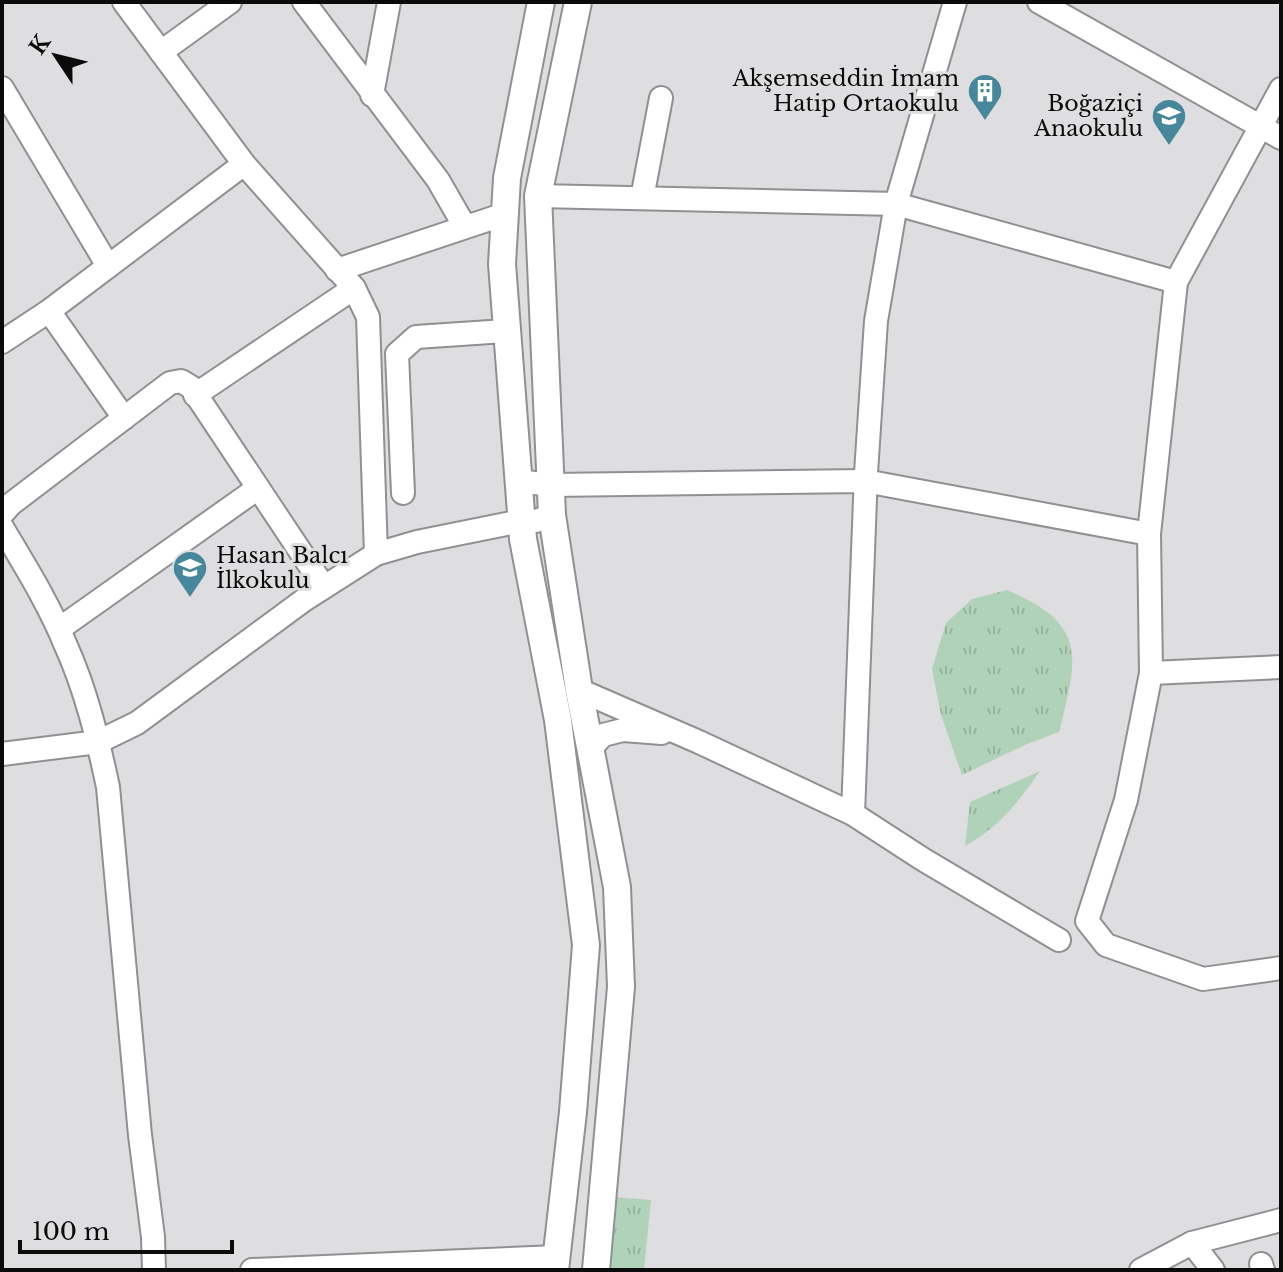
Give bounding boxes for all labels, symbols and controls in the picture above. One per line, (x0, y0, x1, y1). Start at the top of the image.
north arrow (16, 16, 96, 96)
text: K (24, 29, 57, 60)
place label: Akşemseddin İmam Hatip Ortaokulu (731, 64, 959, 117)
building icon: Akşemseddin İmam Hatip Ortaokulu (966, 72, 1004, 122)
place label: Boğaziçi Anaokulu (1033, 90, 1143, 142)
school or university icon: Boğaziçi Anaokulu (1150, 97, 1188, 147)
place label: Hasan Balcı İlkokulu (216, 542, 348, 594)
school or university icon: Hasan Balcı İlkokulu (171, 549, 209, 599)
scale bar (20, 1204, 232, 1254)
text: 100 m (32, 1217, 110, 1246)

